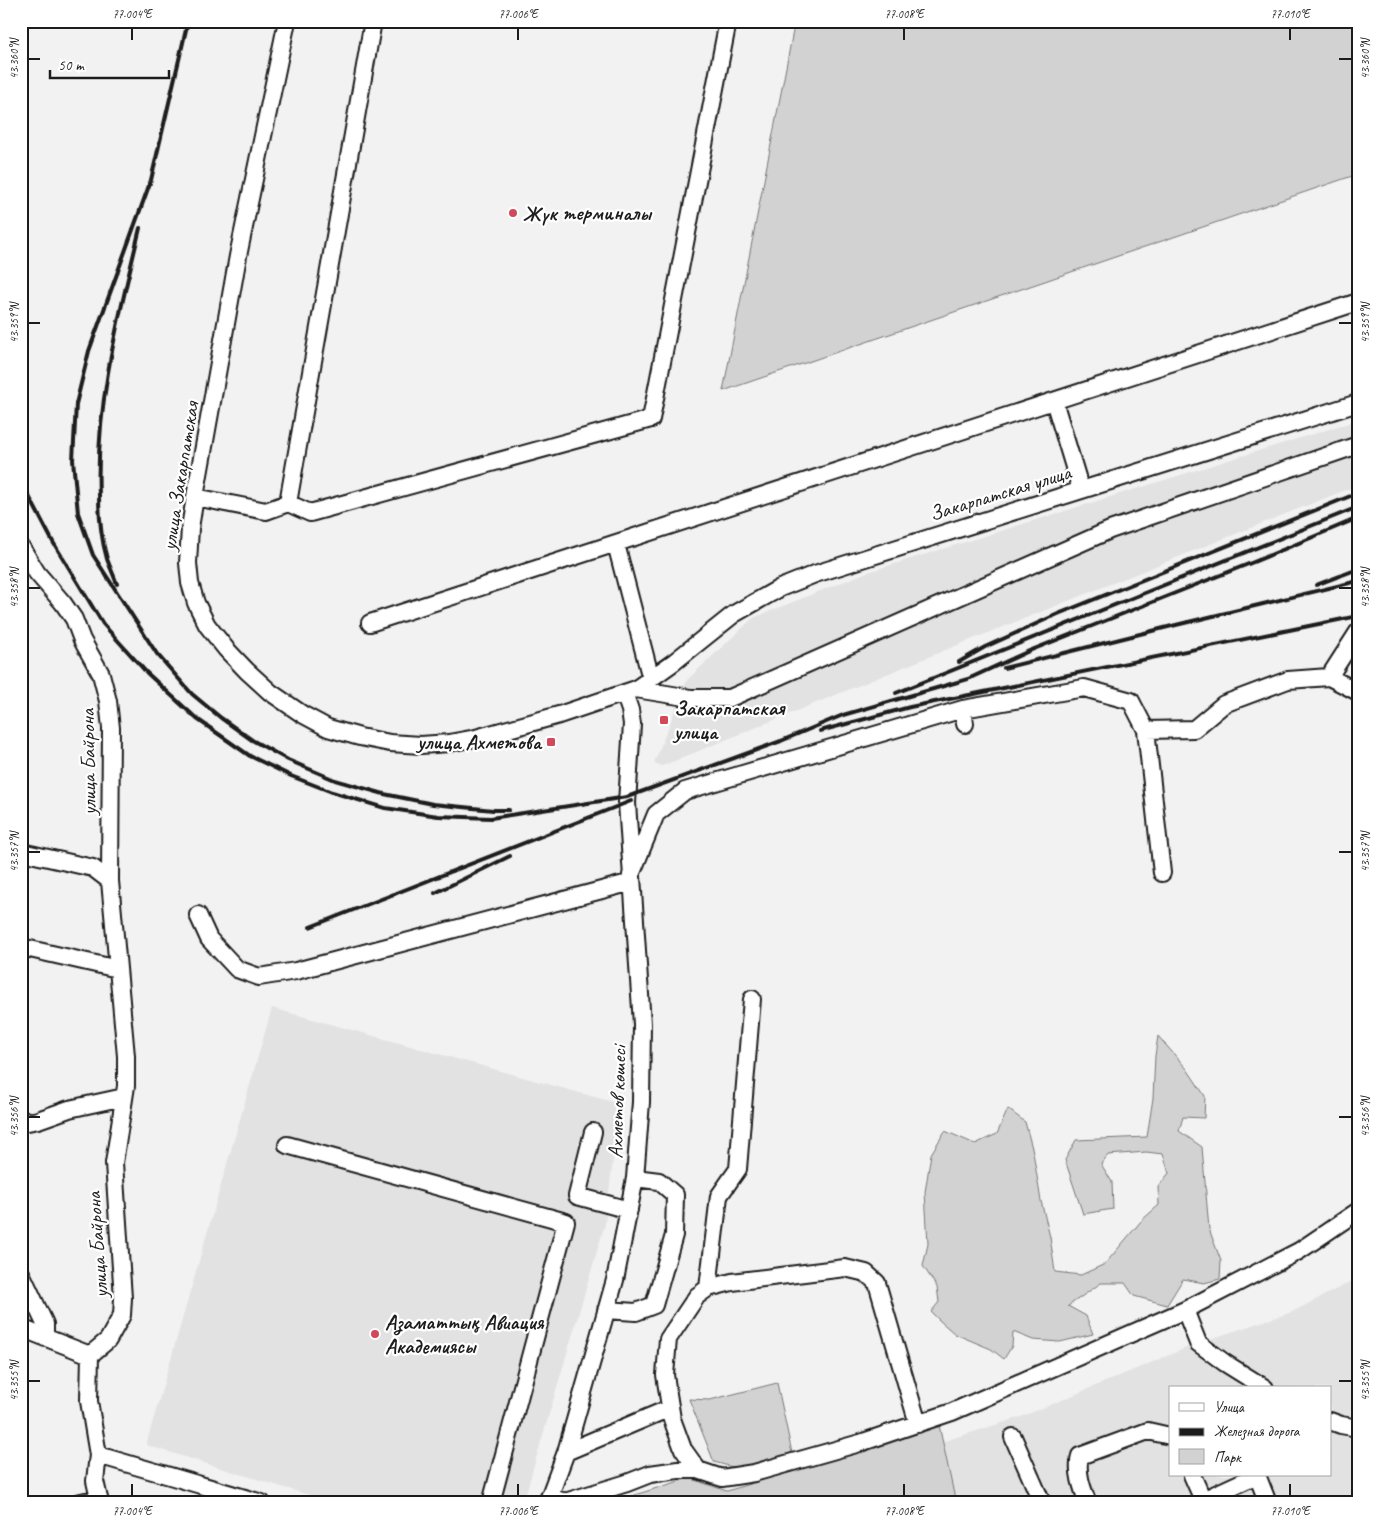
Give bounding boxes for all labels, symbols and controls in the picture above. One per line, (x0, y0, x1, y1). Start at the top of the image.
text: 77.004°E (112, 6, 153, 22)
text: 77.006°E (498, 6, 539, 22)
text: 77.008°E (884, 6, 925, 22)
text: 77.010°E (1270, 6, 1311, 22)
text: 43.360°N (6, 37, 22, 79)
text: 43.360°N (1357, 37, 1373, 79)
scale bar (50, 48, 169, 80)
text: 50 m (58, 56, 85, 75)
place label: Жүк терминалы (523, 200, 653, 226)
marker: Жүк терминалы (507, 207, 519, 219)
text: 43.359°N (6, 301, 22, 343)
text: 43.359°N (1357, 301, 1373, 343)
street label: улица Закарпатская (155, 398, 205, 554)
street label: Закарпатская улица (926, 459, 1075, 527)
text: 43.358°N (6, 566, 22, 608)
text: 43.358°N (1357, 566, 1373, 608)
place label: Закарпатская улица (672, 695, 786, 745)
street label: улица Байрона (74, 707, 102, 817)
marker: Закарпатская улица (658, 714, 670, 726)
place label: улица Ахметова (415, 729, 543, 755)
marker: улица Ахметова (545, 736, 557, 748)
text: 43.357°N (6, 830, 22, 872)
text: 43.357°N (1357, 830, 1373, 872)
street label: Ахметов көшесі (602, 1042, 632, 1159)
text: 43.356°N (6, 1095, 22, 1137)
text: 43.356°N (1357, 1095, 1373, 1137)
street label: улица Байрона (80, 1190, 114, 1301)
place label: Азаматтық Авиация Академиясы (385, 1309, 545, 1359)
marker: Азаматтық Авиация Академиясы (369, 1328, 381, 1340)
text: 43.355°N (6, 1359, 22, 1401)
text: 43.355°N (1357, 1359, 1373, 1401)
legend (1169, 1386, 1332, 1476)
text: Улица (1214, 1398, 1245, 1417)
text: Железная дорога (1214, 1422, 1301, 1441)
text: Парк (1214, 1448, 1242, 1467)
text: 77.004°E (112, 1503, 153, 1519)
text: 77.006°E (498, 1503, 539, 1519)
text: 77.008°E (884, 1503, 925, 1519)
text: 77.010°E (1270, 1503, 1311, 1519)

